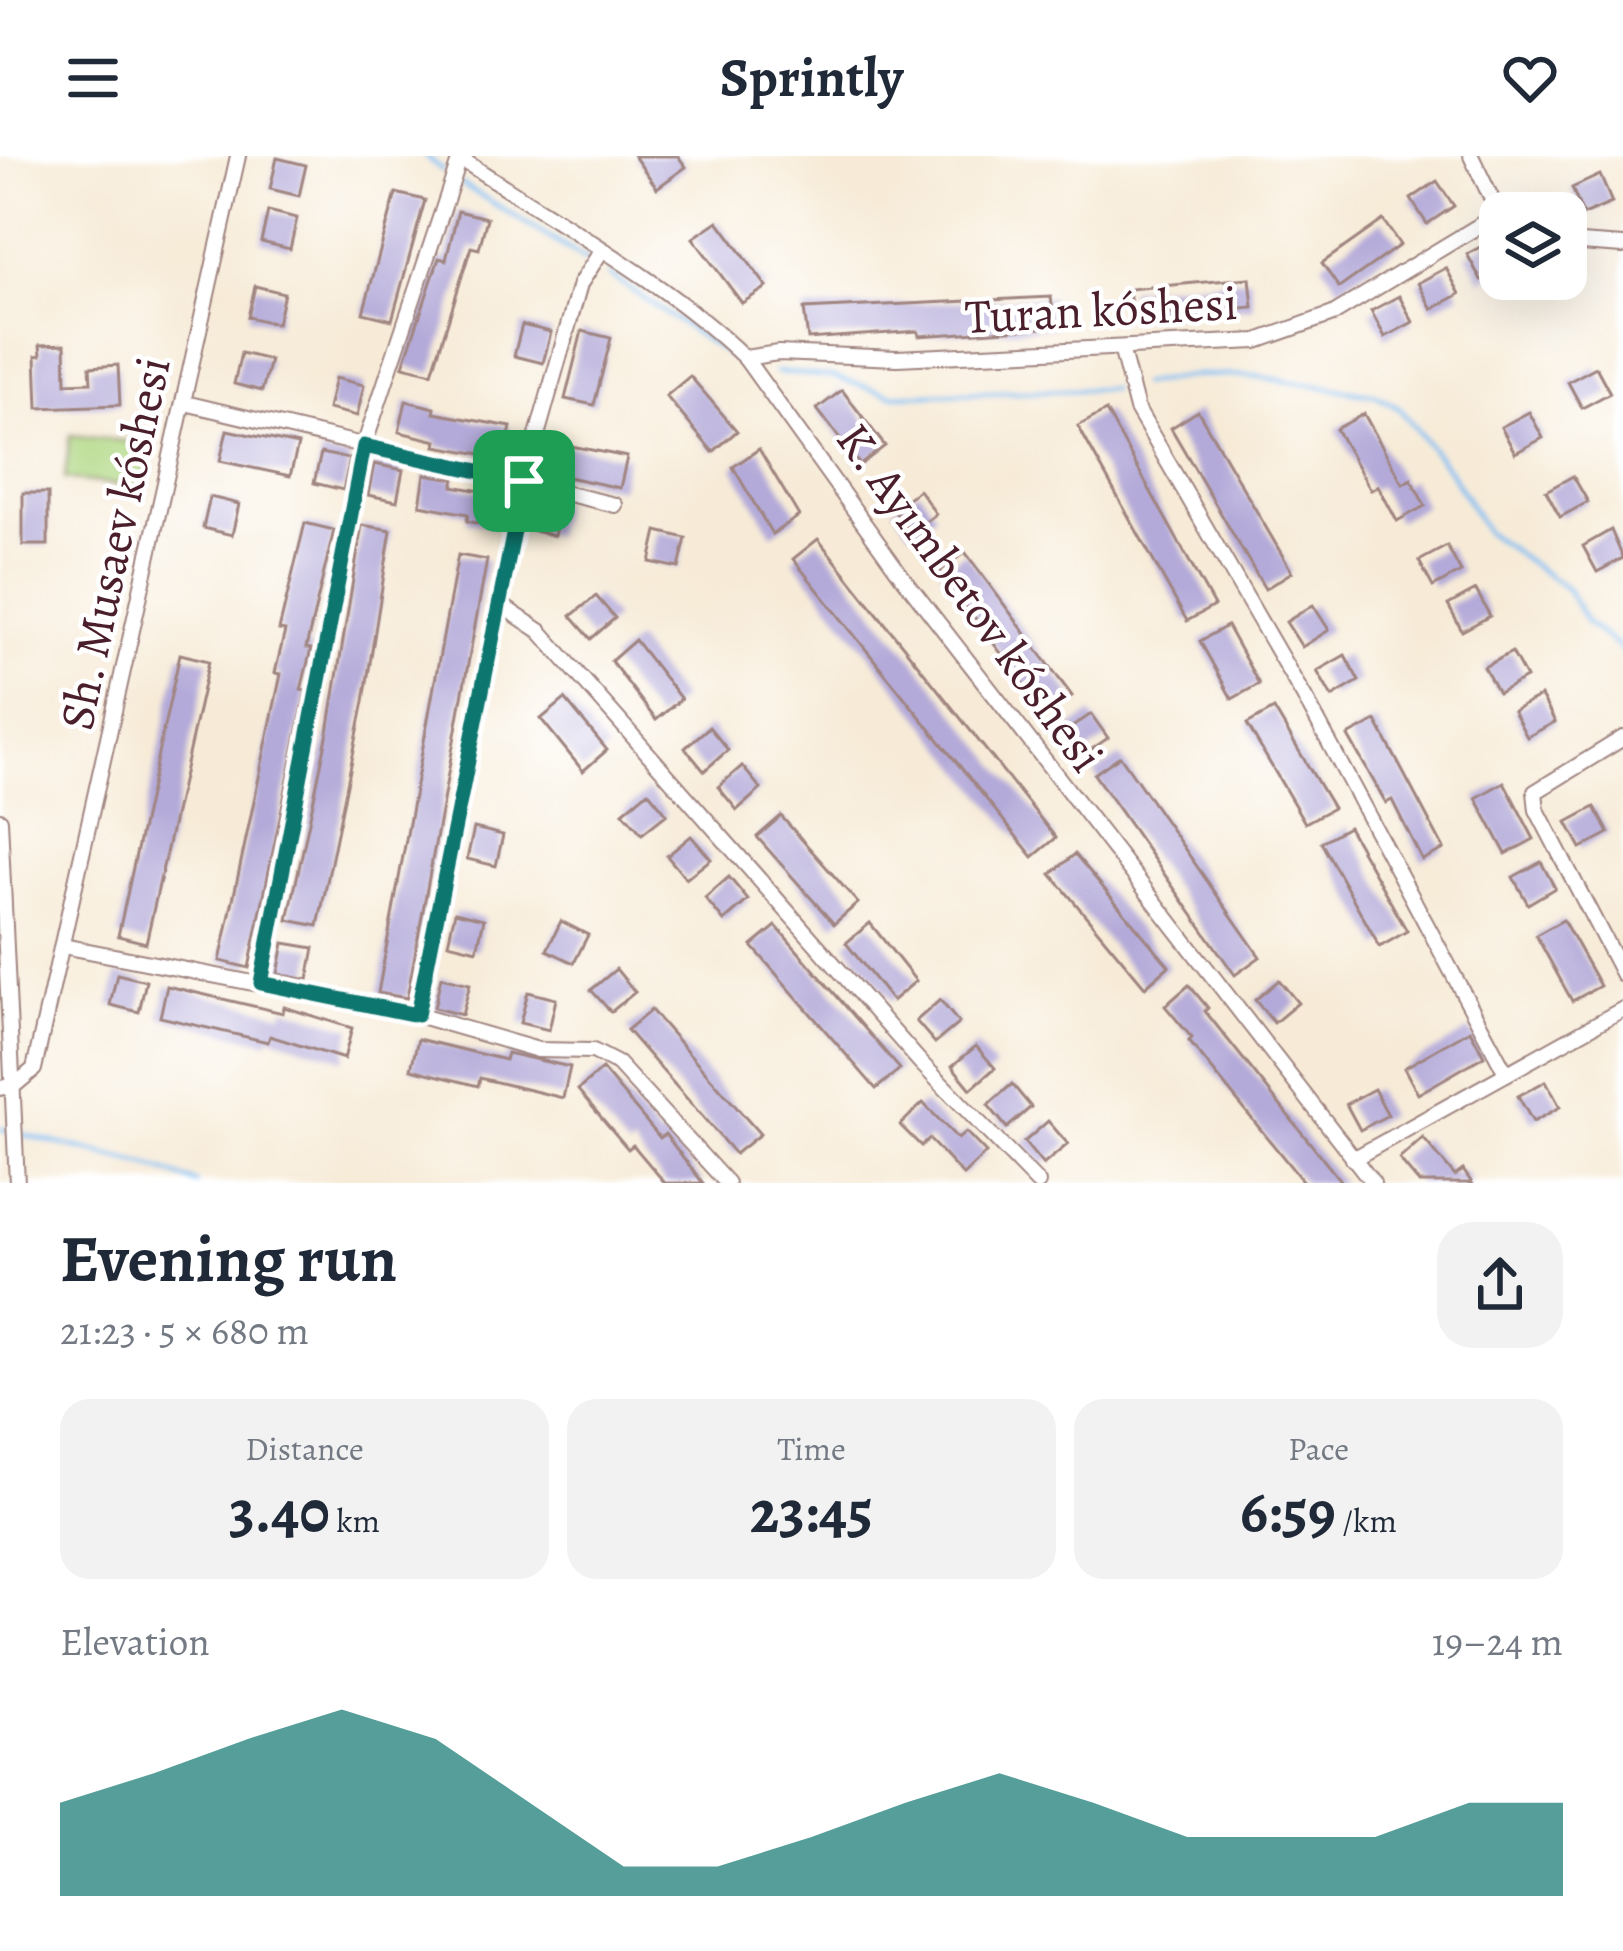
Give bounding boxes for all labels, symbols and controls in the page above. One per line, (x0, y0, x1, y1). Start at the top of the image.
text: Sprintly (720, 41, 903, 115)
icon: menu (60, 45, 126, 111)
icon: heart (1497, 45, 1563, 111)
map controls (1479, 192, 1587, 300)
button: layers (1479, 192, 1587, 300)
street label: Turan kóshesi (963, 270, 1239, 350)
street label: Sh. Musaev kóshesi (43, 351, 187, 736)
street label: K. Ayımbetov kóshesi (821, 409, 1119, 786)
pin (473, 430, 575, 532)
icon: arrive (491, 448, 557, 514)
text: Evening run (60, 1214, 397, 1304)
button: share (1437, 1222, 1563, 1348)
text: 21:23 · 5 × 680 m (60, 1304, 309, 1357)
text: Distance (245, 1426, 364, 1471)
text: Time (777, 1426, 846, 1471)
text: Pace (1288, 1426, 1349, 1471)
text: 3.40 (229, 1471, 330, 1553)
text: 23:45 (750, 1471, 873, 1553)
text: 6:59 (1240, 1471, 1336, 1553)
text: km (330, 1498, 380, 1543)
text: /km (1336, 1498, 1397, 1543)
text: Elevation (60, 1615, 210, 1668)
text: 19–24 m (1432, 1615, 1563, 1668)

